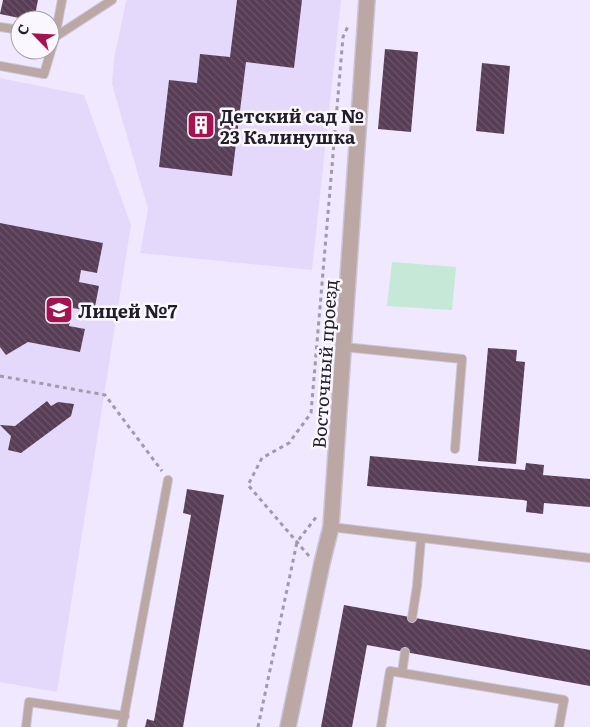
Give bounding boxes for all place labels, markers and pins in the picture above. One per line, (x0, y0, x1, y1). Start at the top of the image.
place label: Детский сад № 23 Калинушка (220, 102, 364, 150)
building icon: Детский сад № 23 Калинушка (186, 110, 216, 140)
school or university icon: Лицей №7 (44, 295, 74, 325)
place label: Лицей №7 (78, 297, 178, 324)

